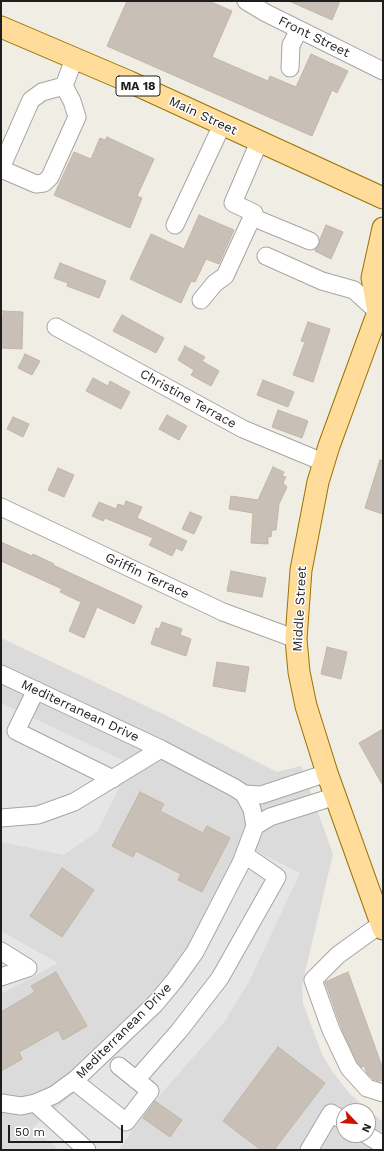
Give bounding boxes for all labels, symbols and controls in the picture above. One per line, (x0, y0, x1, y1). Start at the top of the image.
street label: Front Street (276, 13, 352, 61)
road number: MA 18 (116, 76, 160, 96)
street label: Main Street (166, 93, 240, 139)
street label: Christine Terrace (137, 366, 239, 432)
street label: Griffin Terrace (103, 550, 191, 602)
street label: Middle Street (290, 566, 310, 652)
street label: Mediterranean Drive (18, 677, 142, 745)
street label: Mediterranean Drive (73, 980, 175, 1082)
north arrow (336, 1103, 376, 1143)
scale bar (10, 1117, 125, 1143)
text: N (359, 1121, 374, 1134)
text: 50 m (15, 1125, 45, 1139)

